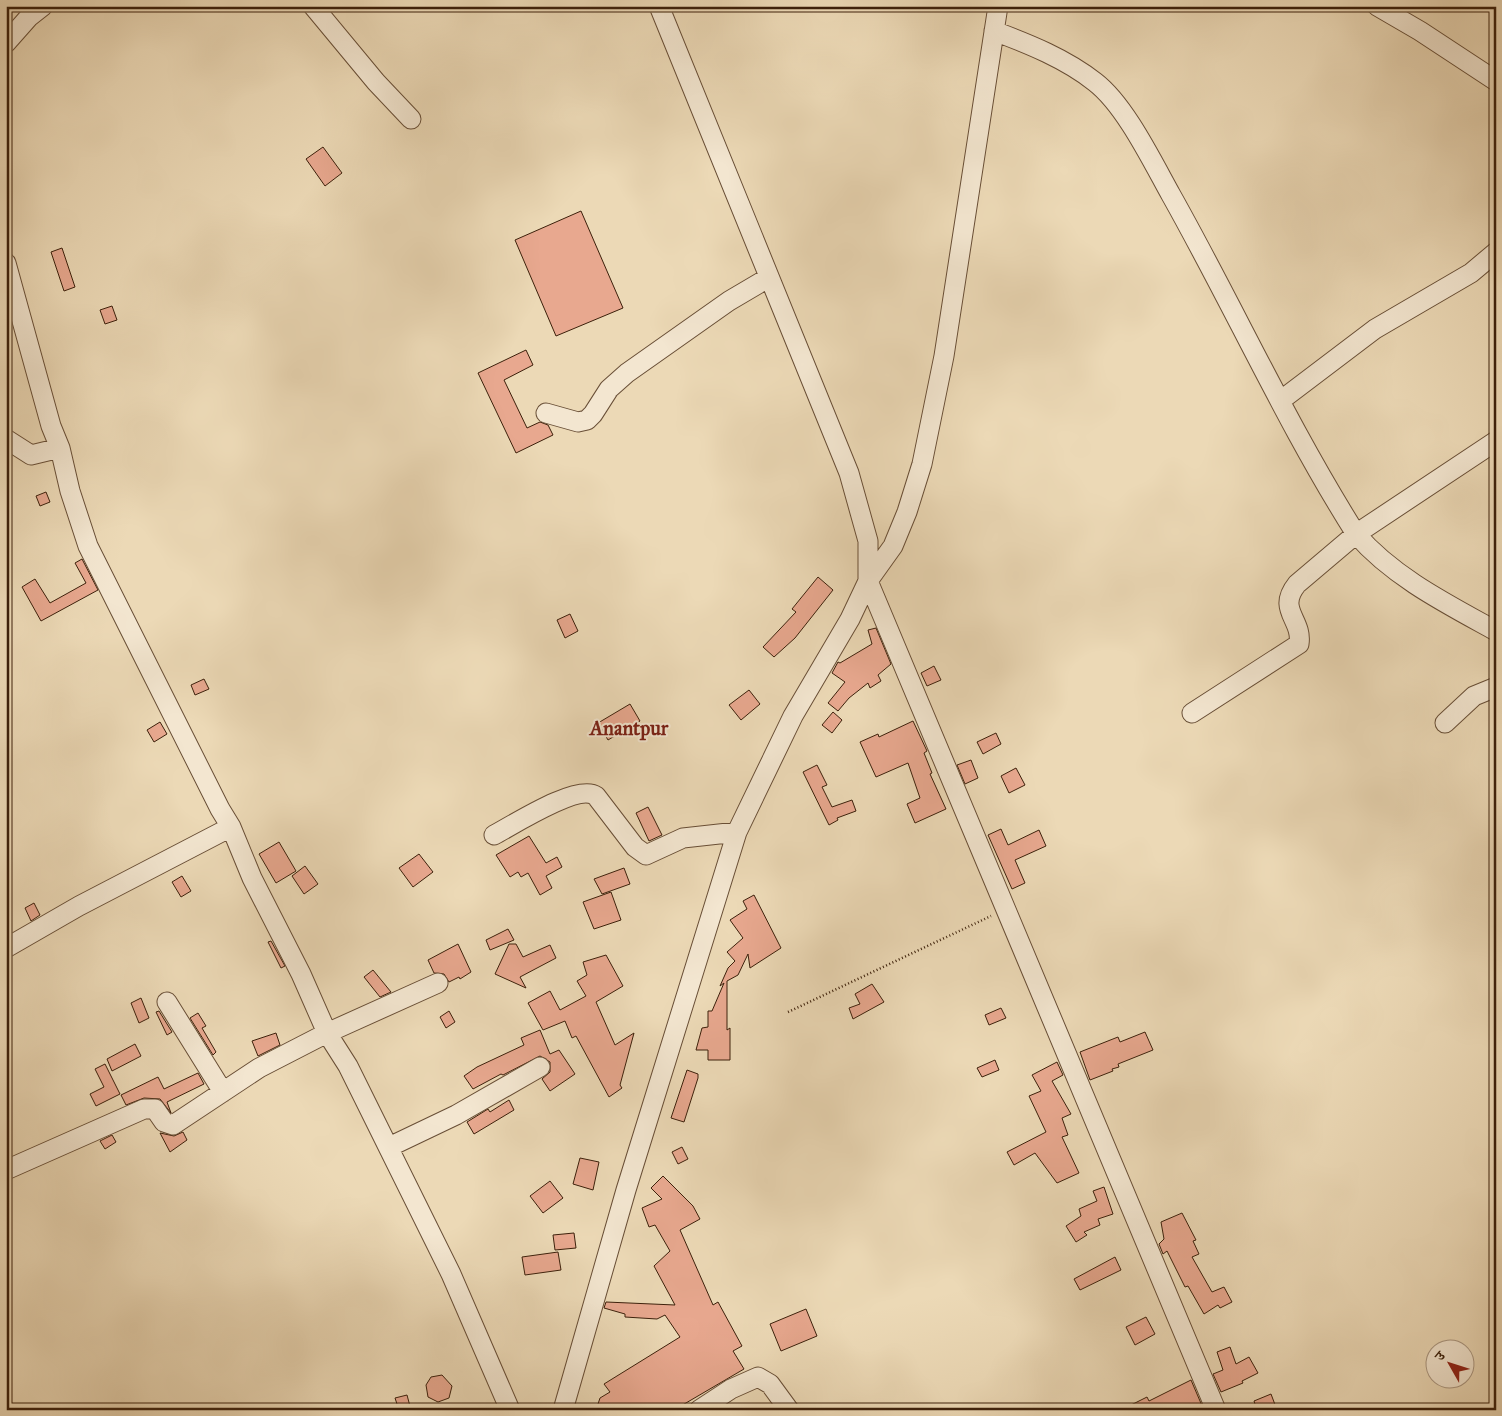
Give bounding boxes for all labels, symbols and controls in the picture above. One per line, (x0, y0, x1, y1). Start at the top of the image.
district label: Anantpur (588, 716, 669, 741)
north arrow (1424, 1338, 1474, 1388)
text: उ (1431, 1347, 1450, 1365)

